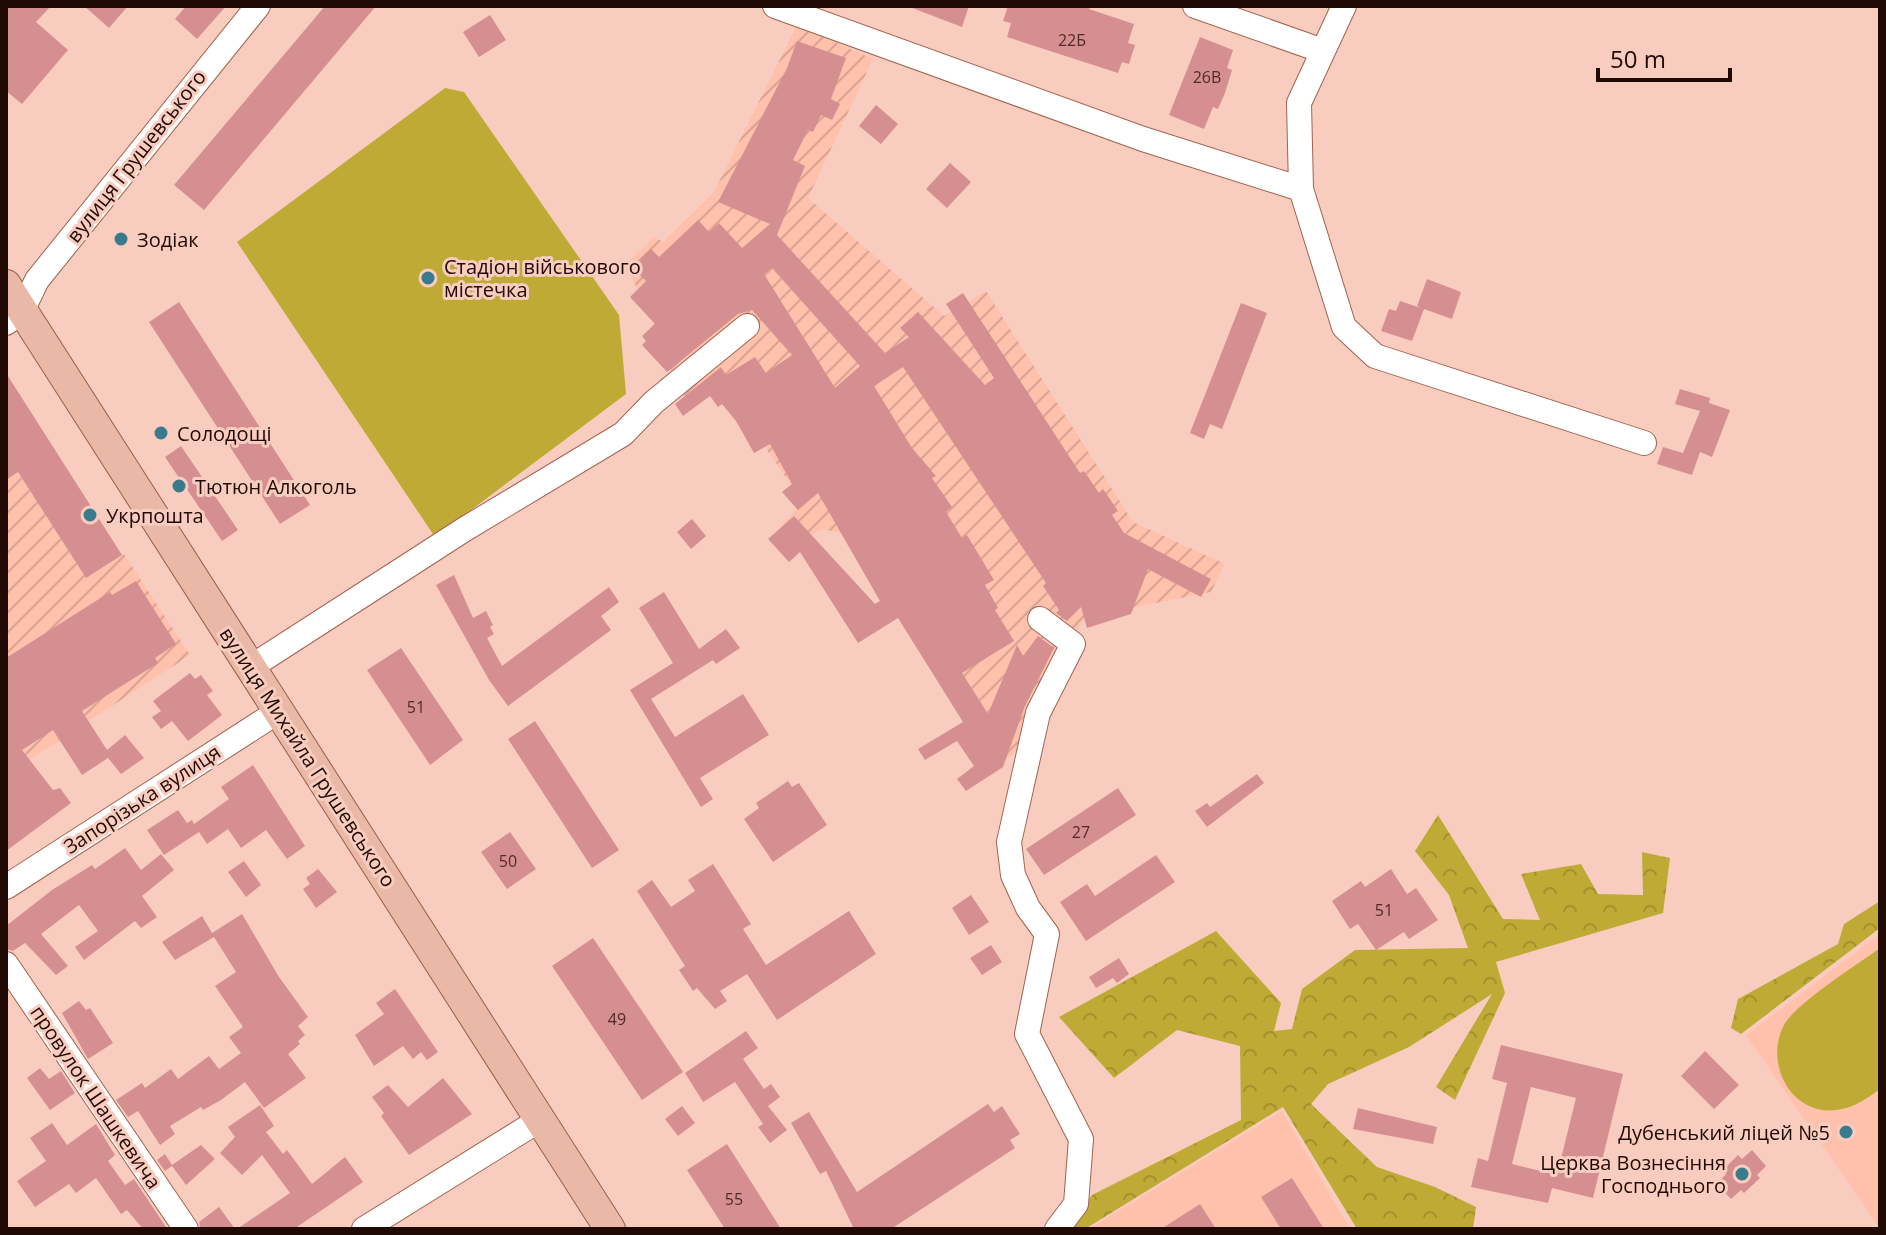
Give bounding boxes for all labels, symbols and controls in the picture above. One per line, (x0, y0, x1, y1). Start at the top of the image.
house number: 22Б (1058, 29, 1086, 51)
scale bar (1598, 32, 1730, 82)
text: 50 m (1610, 42, 1666, 75)
street label: вулиця Грушевського (60, 64, 212, 248)
house number: 26В (1193, 66, 1221, 88)
place label: Зодіак (137, 226, 199, 253)
marker: Зодіак (112, 230, 130, 248)
place label: Стадіон військового містечка (444, 253, 641, 303)
marker: Стадіон військового містечка (419, 269, 437, 287)
place label: Солодощі (177, 420, 272, 447)
marker: Солодощі (152, 424, 170, 442)
place label: Тютюн Алкоголь (195, 473, 357, 500)
marker: Тютюн Алкоголь (170, 477, 188, 495)
place label: Укрпошта (106, 502, 204, 529)
marker: Укрпошта (81, 506, 99, 524)
street label: вулиця Михайла Грушевського (214, 622, 402, 892)
house number: 51 (407, 696, 425, 718)
street label: Запорізька вулиця (58, 738, 226, 860)
house number: 27 (1072, 821, 1090, 843)
house number: 50 (499, 850, 517, 872)
house number: 51 (1375, 899, 1393, 921)
street label: провулок Шашкевича (24, 1000, 168, 1194)
house number: 49 (608, 1008, 626, 1030)
place label: Дубенський ліцей №5 (1618, 1119, 1830, 1146)
marker: Дубенський ліцей №5 (1837, 1123, 1855, 1141)
place label: Церква Вознесіння Господнього (1540, 1149, 1726, 1199)
marker: Церква Вознесіння Господнього (1733, 1165, 1751, 1183)
house number: 55 (725, 1188, 743, 1210)

